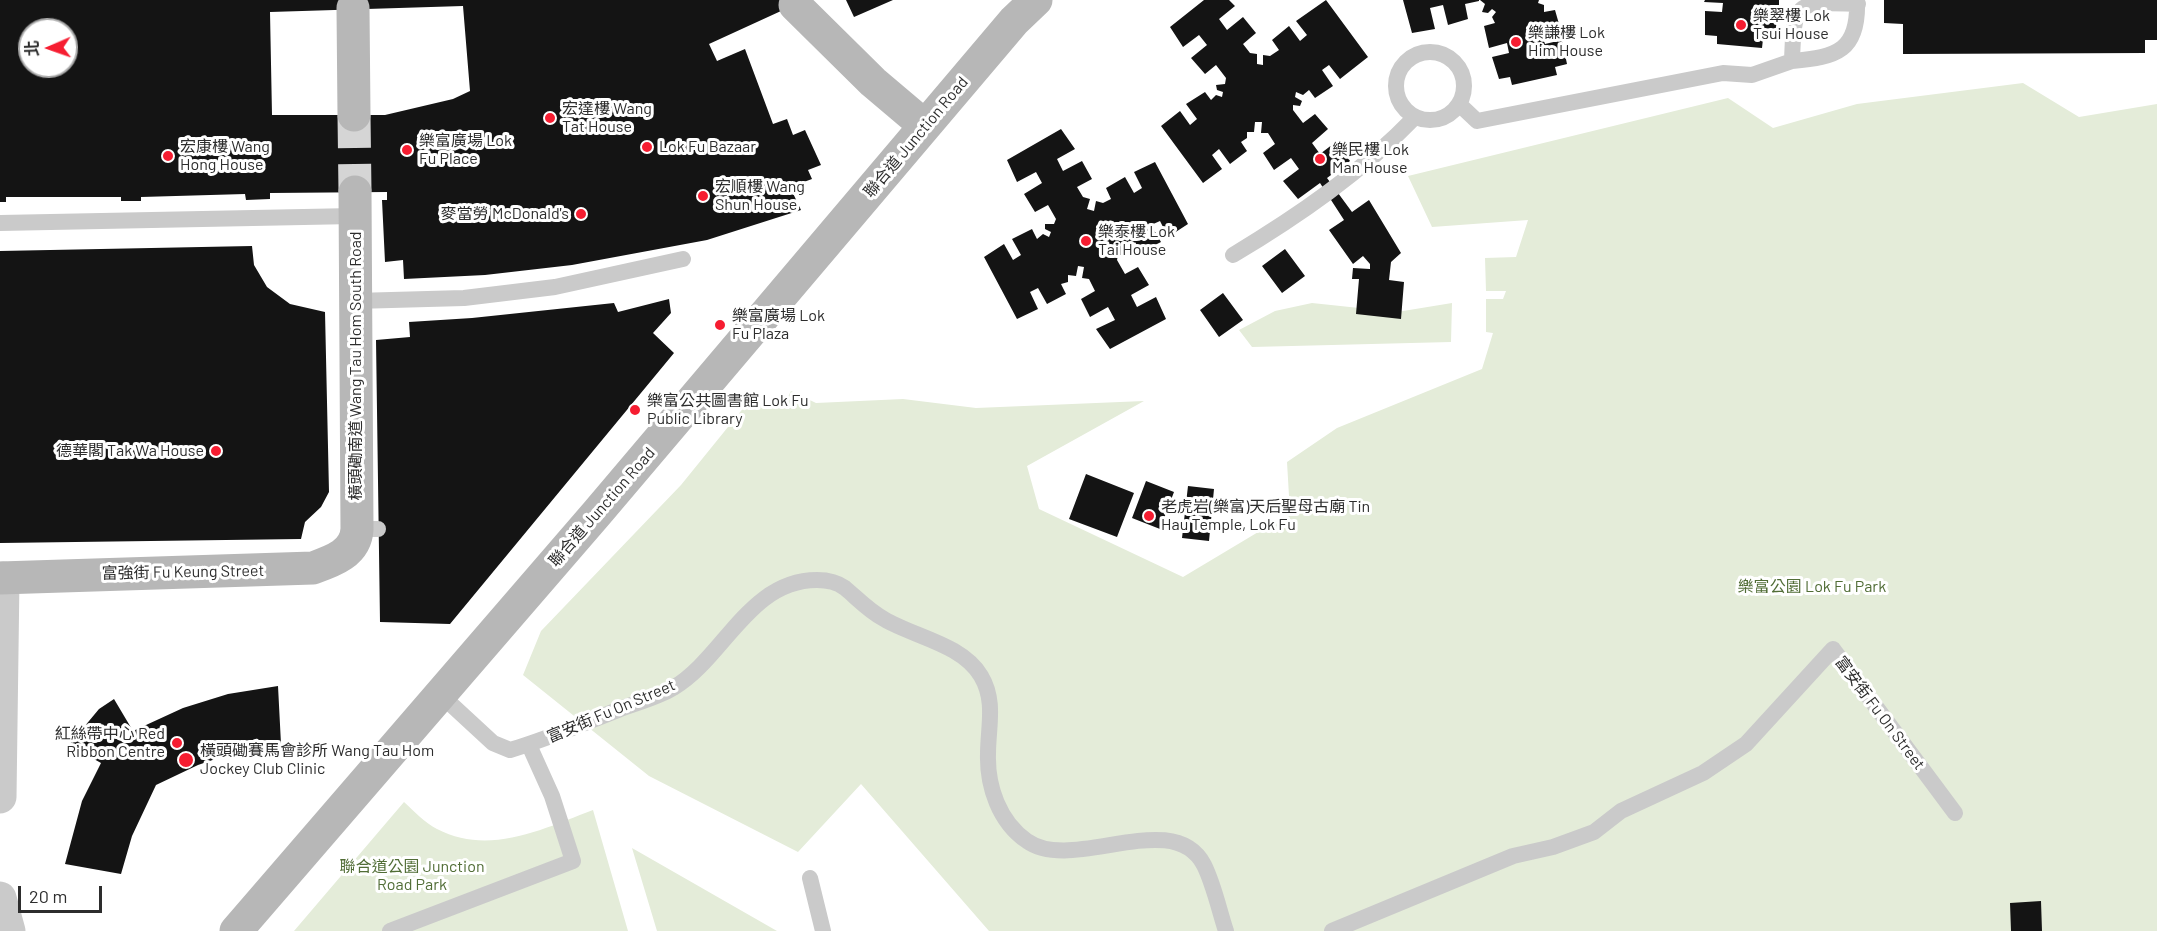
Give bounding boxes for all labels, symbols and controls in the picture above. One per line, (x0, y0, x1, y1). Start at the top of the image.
place label: 樂翠樓 Lok Tsui House (1753, 6, 1830, 44)
north arrow (18, 18, 78, 78)
marker: 樂翠樓 Lok Tsui House (1734, 18, 1748, 32)
place label: 樂謙樓 Lok Him House (1528, 23, 1605, 61)
marker: 樂謙樓 Lok Him House (1509, 35, 1523, 49)
text: 北 (22, 40, 41, 57)
street label: 聯合道 Junction Road (860, 73, 972, 201)
place label: 宏達樓 Wang Tat House (562, 99, 652, 137)
marker: 宏達樓 Wang Tat House (543, 111, 557, 125)
place label: 樂富廣場 Lok Fu Place (419, 131, 512, 169)
place label: 宏康樓 Wang Hong House (180, 137, 270, 175)
place label: Lok Fu Bazaar (659, 137, 756, 157)
marker: Lok Fu Bazaar (640, 140, 654, 154)
place label: 樂民樓 Lok Man House (1332, 140, 1409, 178)
marker: 樂富廣場 Lok Fu Place (400, 143, 414, 157)
marker: 宏康樓 Wang Hong House (161, 149, 175, 163)
marker: 樂民樓 Lok Man House (1313, 152, 1327, 166)
place label: 宏順樓 Wang Shun House (715, 177, 805, 215)
marker: 宏順樓 Wang Shun House (696, 189, 710, 203)
place label: 麥當勞 McDonald's (441, 204, 569, 224)
marker: 麥當勞 McDonald's (574, 207, 588, 221)
place label: 樂泰樓 Lok Tai House (1098, 222, 1175, 260)
street label: 橫頭磡南道 Wang Tau Hom South Road (346, 231, 366, 501)
marker: 樂泰樓 Lok Tai House (1079, 234, 1093, 248)
place label: 樂富廣場 Lok Fu Plaza (732, 306, 825, 344)
marker: 樂富廣場 Lok Fu Plaza (713, 318, 727, 332)
place label: 樂富公共圖書館 Lok Fu Public Library (647, 391, 809, 429)
marker: 樂富公共圖書館 Lok Fu Public Library (628, 403, 642, 417)
place label: 德華閣 Tak Wa House (56, 441, 204, 461)
street label: 聯合道 Junction Road (545, 443, 659, 571)
marker: 德華閣 Tak Wa House (209, 444, 223, 458)
place label: 老虎岩(樂富)天后聖母古廟 Tin Hau Temple, Lok Fu (1161, 497, 1370, 535)
marker: 老虎岩(樂富)天后聖母古廟 Tin Hau Temple, Lok Fu (1142, 509, 1156, 523)
street label: 富強街 Fu Keung Street (102, 561, 264, 583)
park label: 樂富公園 Lok Fu Park (1738, 577, 1886, 597)
street label: 富安街 Fu On Street (1831, 652, 1929, 774)
street label: 富安街 Fu On Street (544, 675, 678, 747)
place label: 紅絲帶中心 Red Ribbon Centre (55, 724, 165, 762)
marker: 紅絲帶中心 Red Ribbon Centre (170, 736, 184, 750)
place label: 橫頭磡賽馬會診所 Wang Tau Hom Jockey Club Clinic (200, 741, 434, 779)
marker: 橫頭磡賽馬會診所 Wang Tau Hom Jockey Club Clinic (177, 751, 195, 769)
park label: 聯合道公園 Junction Road Park (339, 857, 485, 895)
scale bar (21, 874, 105, 912)
text: 20 m (29, 885, 67, 907)

